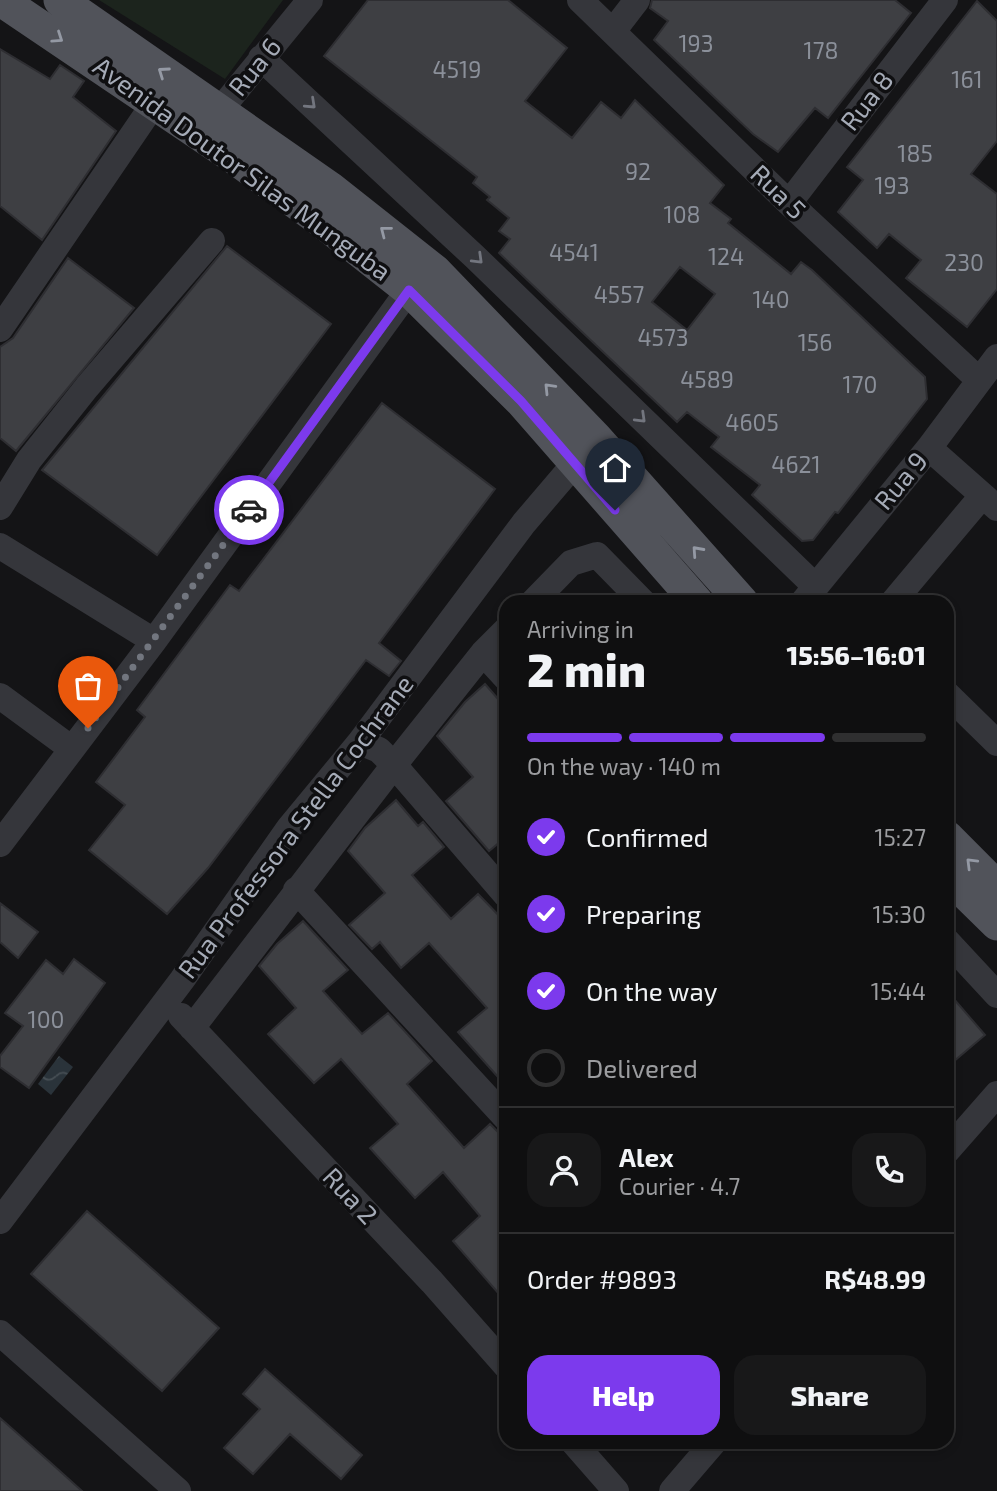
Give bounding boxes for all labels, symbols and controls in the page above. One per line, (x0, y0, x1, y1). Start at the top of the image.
house number: 193 (678, 29, 714, 57)
one-way arrow (50, 30, 63, 42)
street label: Rua 6 (221, 31, 287, 101)
house number: 178 (804, 36, 838, 64)
street label: Avenida Doutor Silas Munguba (88, 49, 398, 286)
house number: 4519 (433, 55, 481, 83)
street label: Rua 8 (833, 64, 899, 136)
house number: 161 (951, 65, 983, 93)
one-way arrow (158, 68, 171, 80)
one-way arrow (303, 96, 316, 109)
house number: 185 (897, 139, 933, 167)
house number: 92 (625, 157, 651, 185)
street label: Rua 5 (745, 157, 813, 225)
house number: 193 (874, 171, 910, 199)
house number: 108 (664, 200, 700, 228)
one-way arrow (380, 227, 393, 240)
house number: 4541 (549, 238, 599, 266)
house number: 124 (708, 242, 744, 270)
house number: 230 (944, 248, 984, 276)
one-way arrow (470, 251, 483, 264)
house number: 4557 (594, 280, 645, 308)
house number: 140 (752, 285, 790, 313)
house number: 4573 (637, 323, 689, 351)
house number: 156 (798, 328, 832, 356)
house number: 4589 (680, 365, 734, 393)
house number: 170 (843, 370, 877, 398)
one-way arrow (545, 384, 558, 397)
house number: 4605 (725, 408, 779, 436)
one-way arrow (633, 409, 646, 422)
pin (585, 438, 645, 510)
street label: Rua 9 (867, 445, 933, 515)
icon: home (596, 449, 634, 487)
house number: 4621 (771, 450, 821, 478)
courier (214, 475, 284, 545)
icon: car (230, 491, 268, 529)
one-way arrow (693, 546, 705, 559)
text: Arriving in (527, 615, 634, 643)
text: 15:56–16:01 (786, 639, 926, 670)
text: 2 min (527, 641, 646, 696)
pin (58, 656, 118, 728)
icon: bag (69, 667, 107, 705)
street label: Rua Professora Stella Cochrane (171, 668, 419, 984)
text: On the way · 140 m (527, 752, 721, 780)
icon: check (527, 818, 565, 856)
text: Confirmed (586, 821, 709, 852)
text: 15:27 (874, 823, 926, 851)
one-way arrow (967, 858, 980, 871)
icon: check (527, 895, 565, 933)
text: Preparing (586, 898, 701, 929)
text: 15:30 (872, 900, 926, 928)
icon: check (527, 972, 565, 1010)
text: On the way (586, 975, 717, 1006)
text: 15:44 (871, 977, 926, 1005)
house number: 100 (28, 1005, 64, 1033)
text: Delivered (586, 1052, 698, 1083)
button: person (527, 1133, 601, 1207)
button: phone (852, 1133, 926, 1207)
text: Alex (619, 1141, 674, 1172)
street label: Rua 2 (317, 1160, 385, 1230)
text: Courier · 4.7 (619, 1172, 740, 1200)
text: Order #9893 (527, 1263, 677, 1294)
text: R$48.99 (824, 1263, 926, 1294)
button: Help (527, 1355, 720, 1435)
button: Share (734, 1355, 926, 1435)

